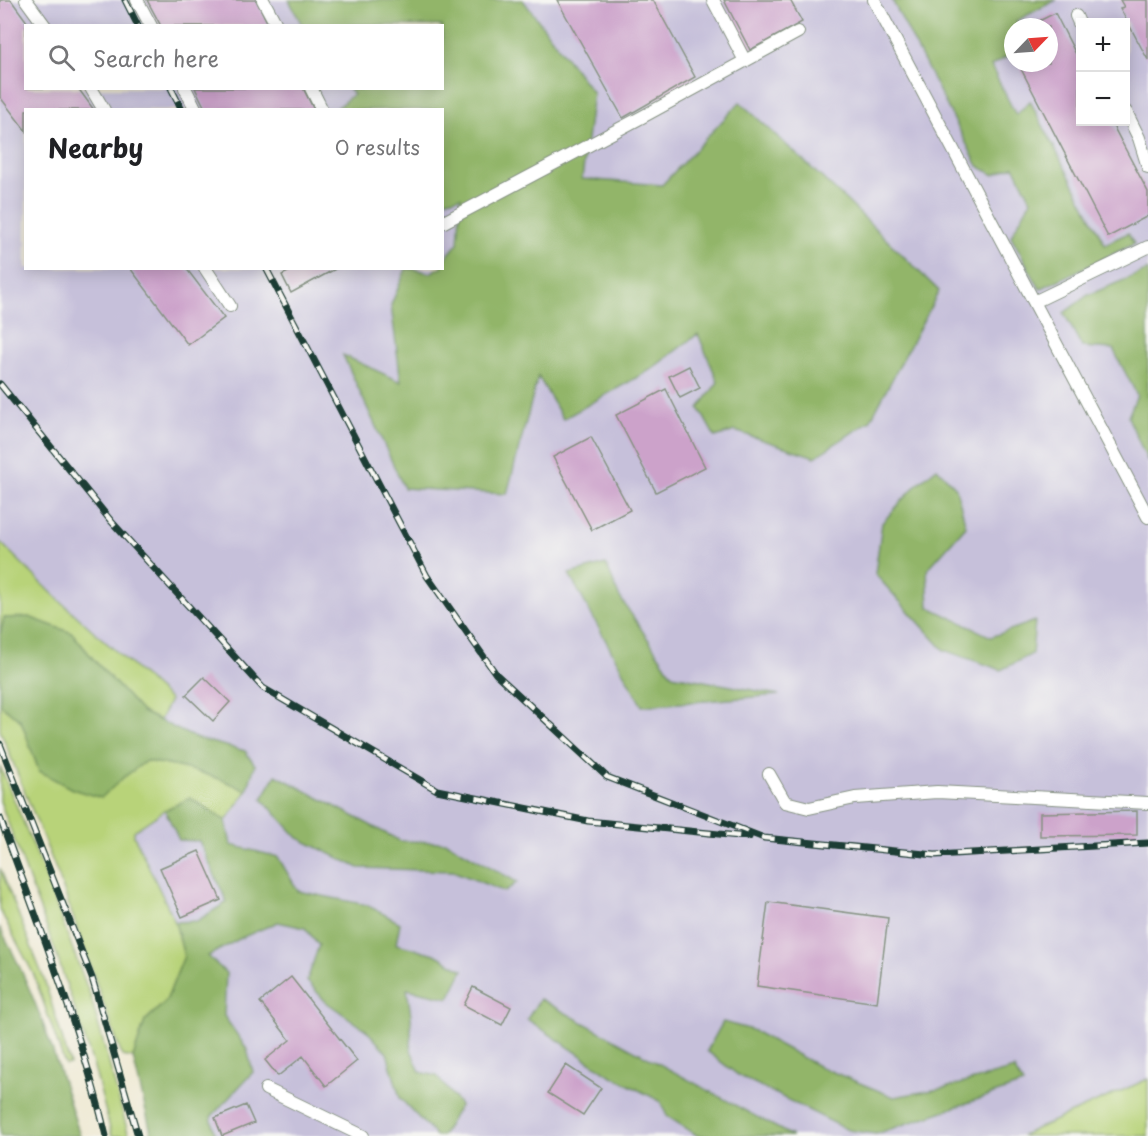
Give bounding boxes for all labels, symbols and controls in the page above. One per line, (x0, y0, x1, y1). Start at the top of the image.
north arrow (1004, 18, 1058, 72)
map controls (1076, 18, 1130, 126)
button: + (1076, 18, 1130, 72)
search box (24, 24, 444, 90)
icon: search (45, 41, 78, 74)
text: Search here (93, 41, 219, 74)
button: − (1076, 72, 1130, 126)
text: Nearby (48, 128, 143, 167)
text: 0 results (335, 132, 420, 162)

